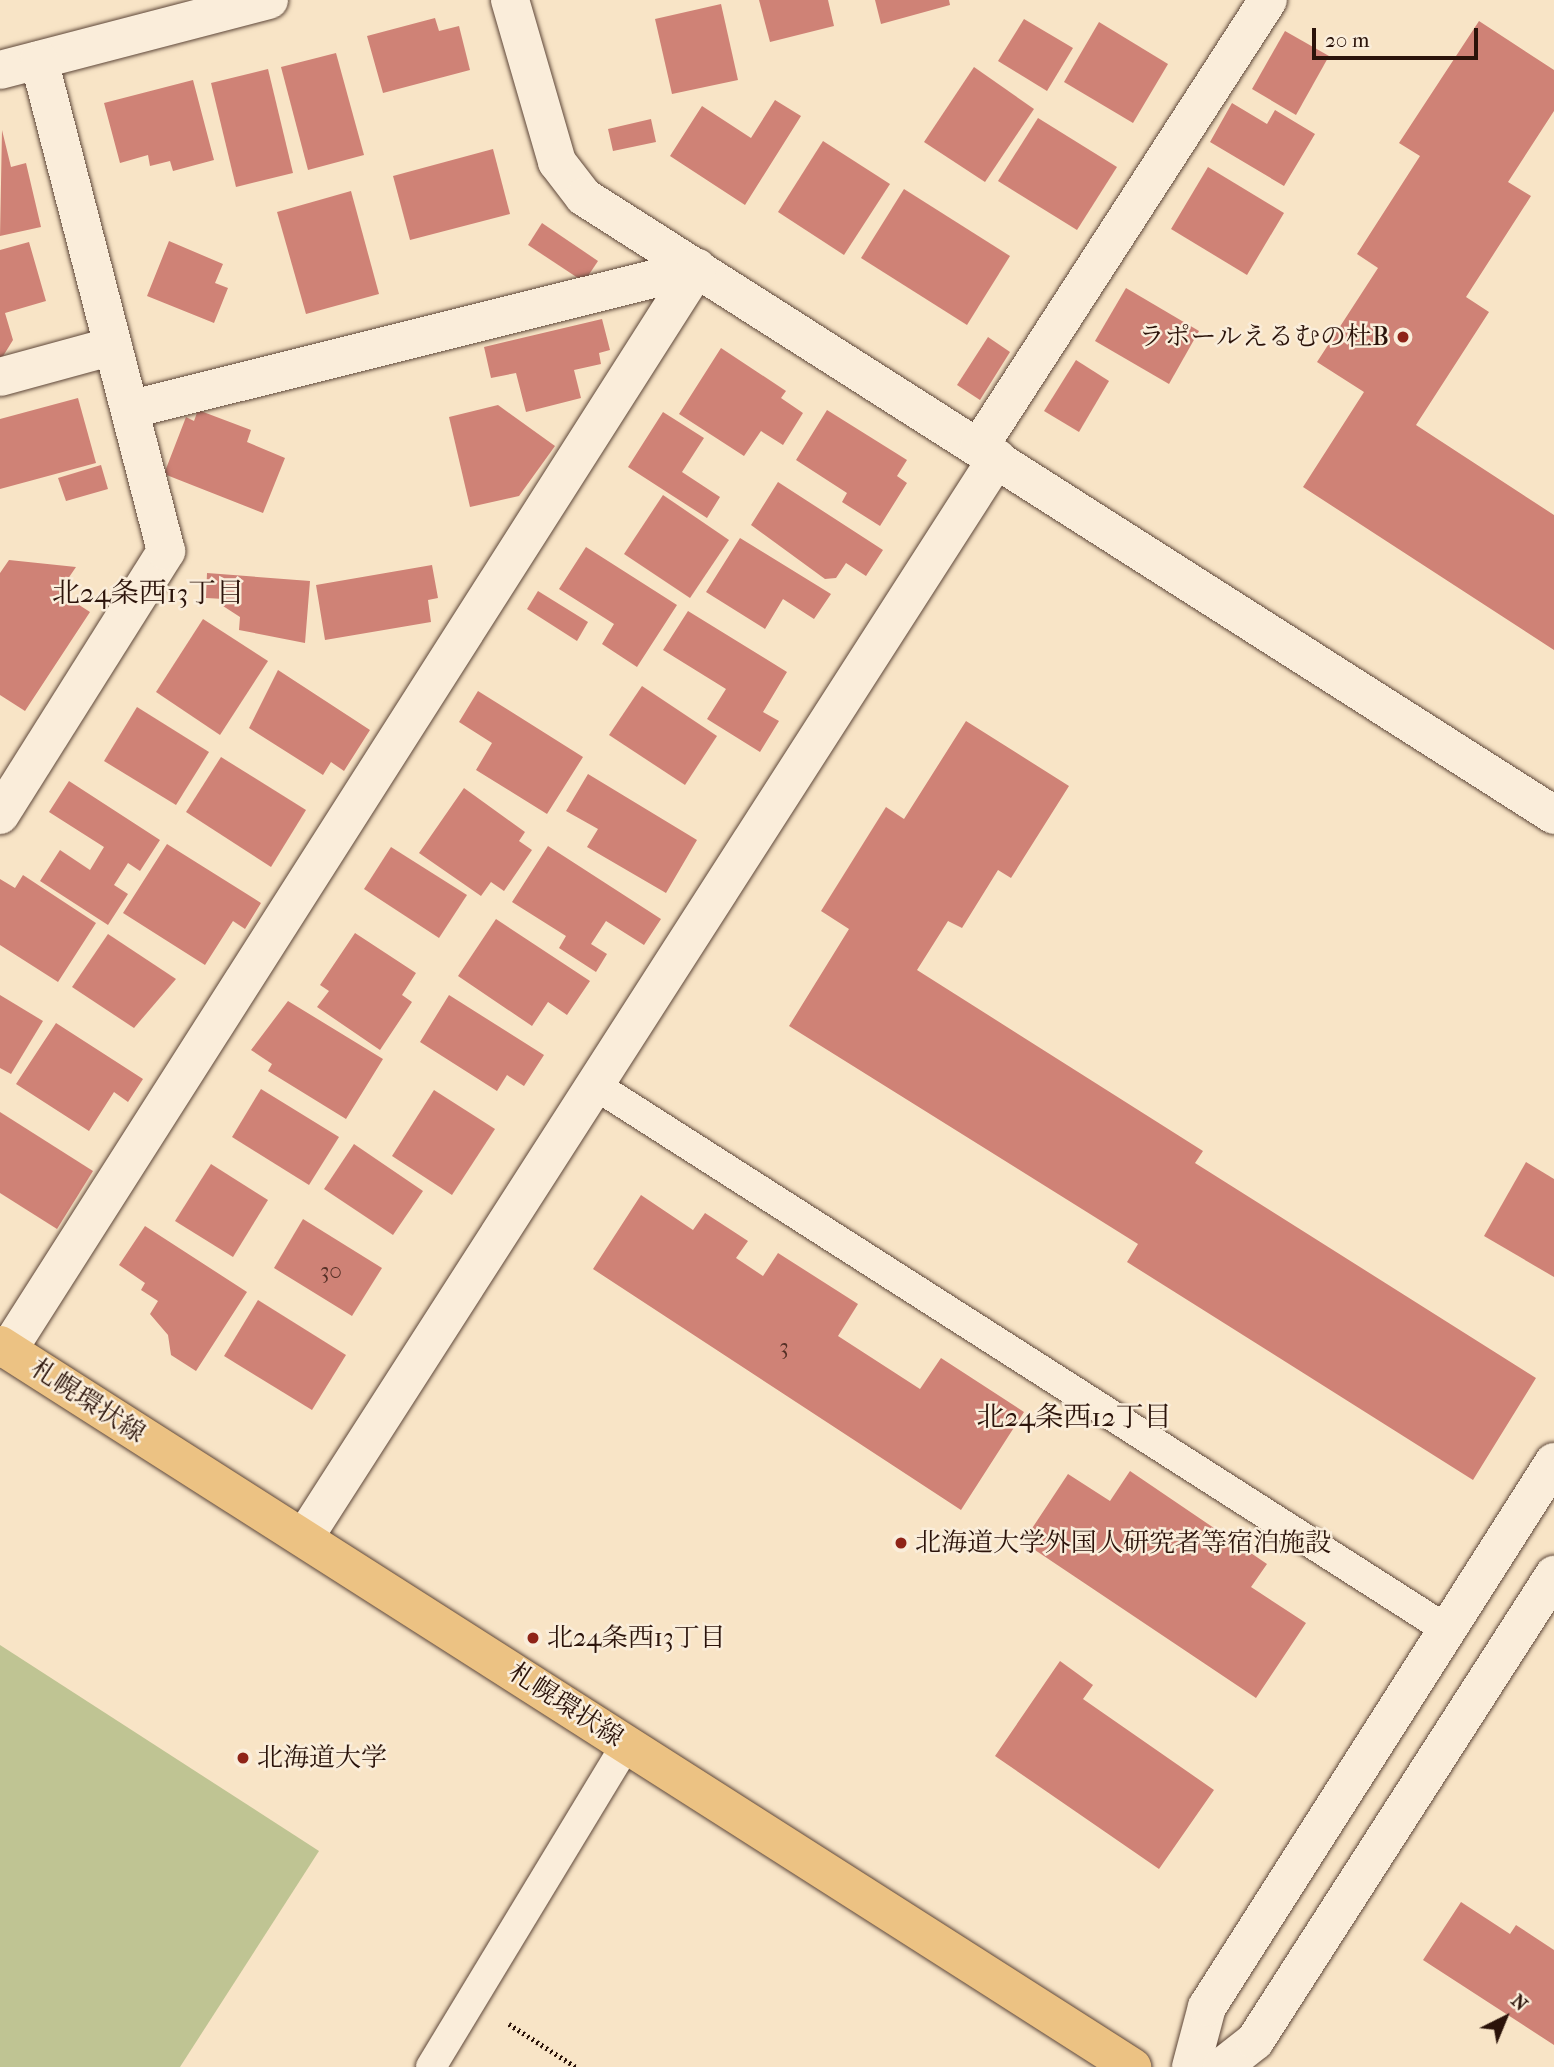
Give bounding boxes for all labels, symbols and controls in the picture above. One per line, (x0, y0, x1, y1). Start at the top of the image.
scale bar (1316, 14, 1482, 58)
text: 20 m (1325, 28, 1369, 52)
place label: ラポールえるむの杜B (1138, 321, 1389, 353)
marker: ラポールえるむの杜B (1395, 329, 1411, 345)
district label: 北24条西13丁目 (52, 576, 244, 610)
house number: 30 (320, 1257, 342, 1285)
house number: 3 (779, 1333, 789, 1361)
street label: 札幌環状線 (25, 1353, 151, 1449)
district label: 北24条西12丁目 (976, 1400, 1172, 1434)
place label: 北海道大学外国人研究者等宿泊施設 (915, 1527, 1331, 1559)
marker: 北海道大学外国人研究者等宿泊施設 (893, 1535, 909, 1551)
place label: 北24条西13丁目 (547, 1622, 726, 1654)
marker: 北24条西13丁目 (525, 1630, 541, 1646)
street label: 札幌環状線 (503, 1657, 629, 1753)
place label: 北海道大学 (257, 1742, 387, 1774)
marker: 北海道大学 (235, 1750, 251, 1766)
north arrow (1470, 1983, 1540, 2053)
text: N (1507, 1990, 1532, 2016)

